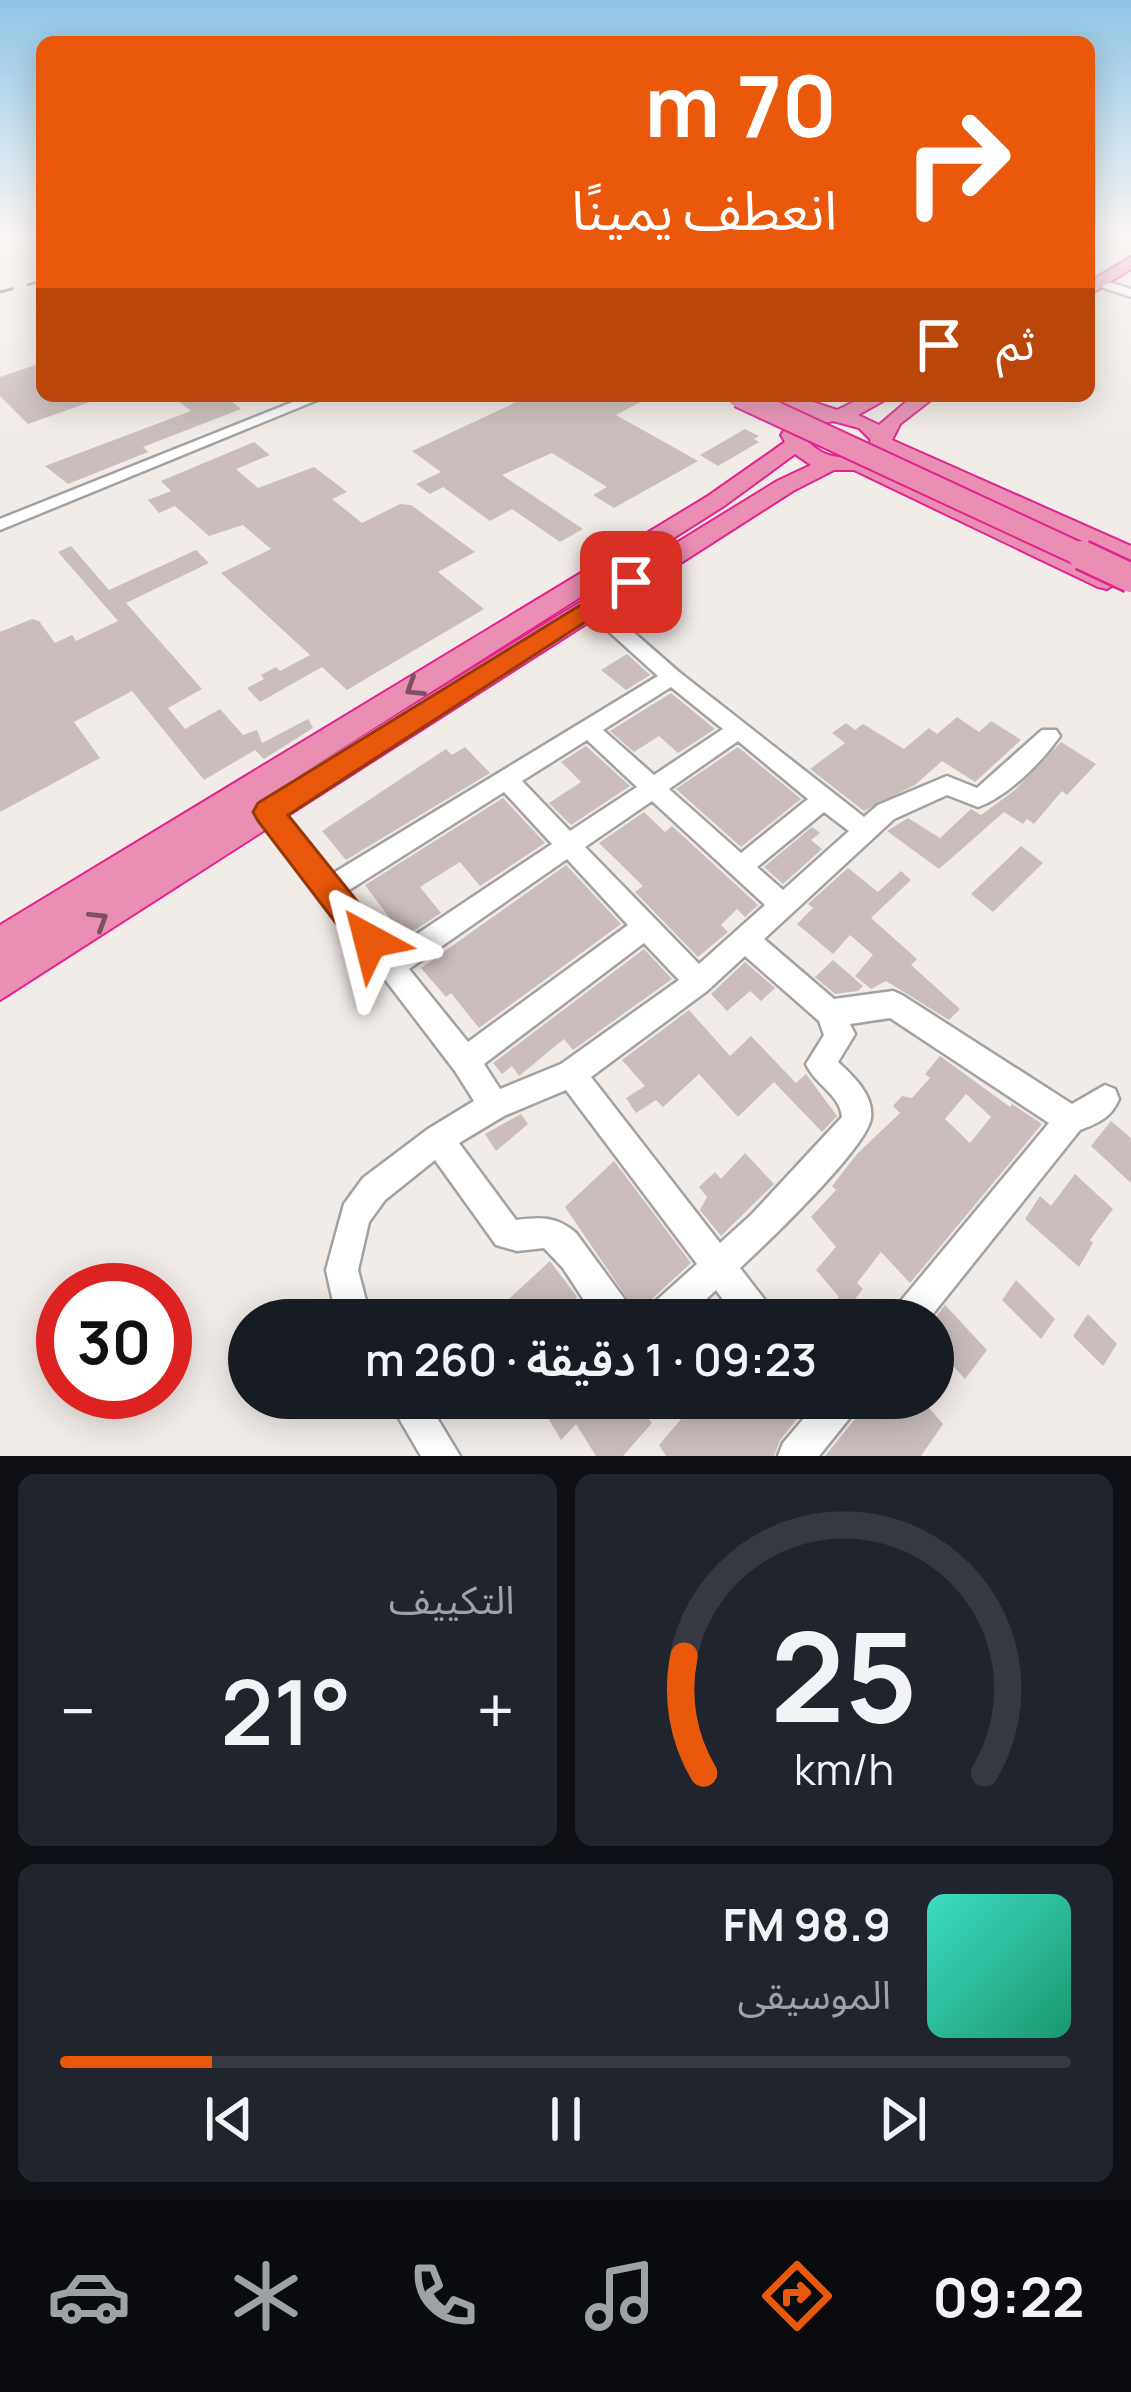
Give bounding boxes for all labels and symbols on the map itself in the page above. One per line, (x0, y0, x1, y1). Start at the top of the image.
pin (580, 531, 682, 633)
one-way arrow (405, 673, 427, 696)
position arrow (307, 878, 433, 1004)
one-way arrow (86, 911, 108, 934)
speed limit sign: 30 (36, 1263, 192, 1419)

